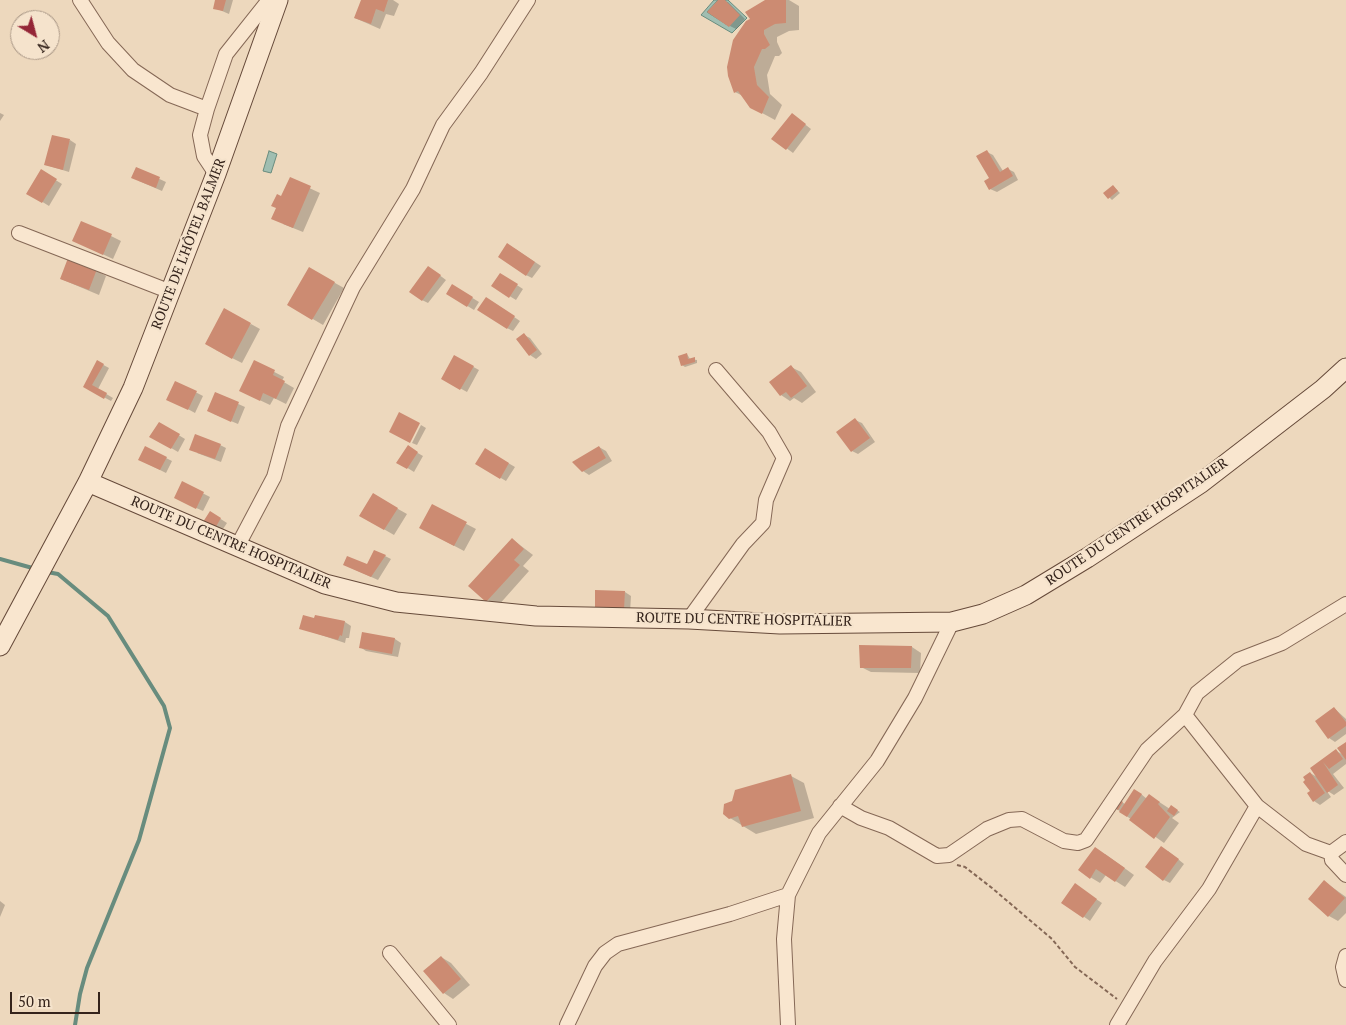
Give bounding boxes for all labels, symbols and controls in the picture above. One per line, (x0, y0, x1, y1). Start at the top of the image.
north arrow (10, 10, 60, 60)
text: N (34, 36, 54, 57)
street label: ROUTE DE L'HÔTEL BALMER (149, 156, 229, 332)
street label: ROUTE DU CENTRE HOSPITALIER (1043, 455, 1231, 589)
street label: ROUTE DU CENTRE HOSPITALIER (128, 493, 334, 593)
street label: ROUTE DU CENTRE HOSPITALIER (636, 610, 852, 630)
scale bar (12, 982, 102, 1014)
text: 50 m (18, 991, 51, 1011)

